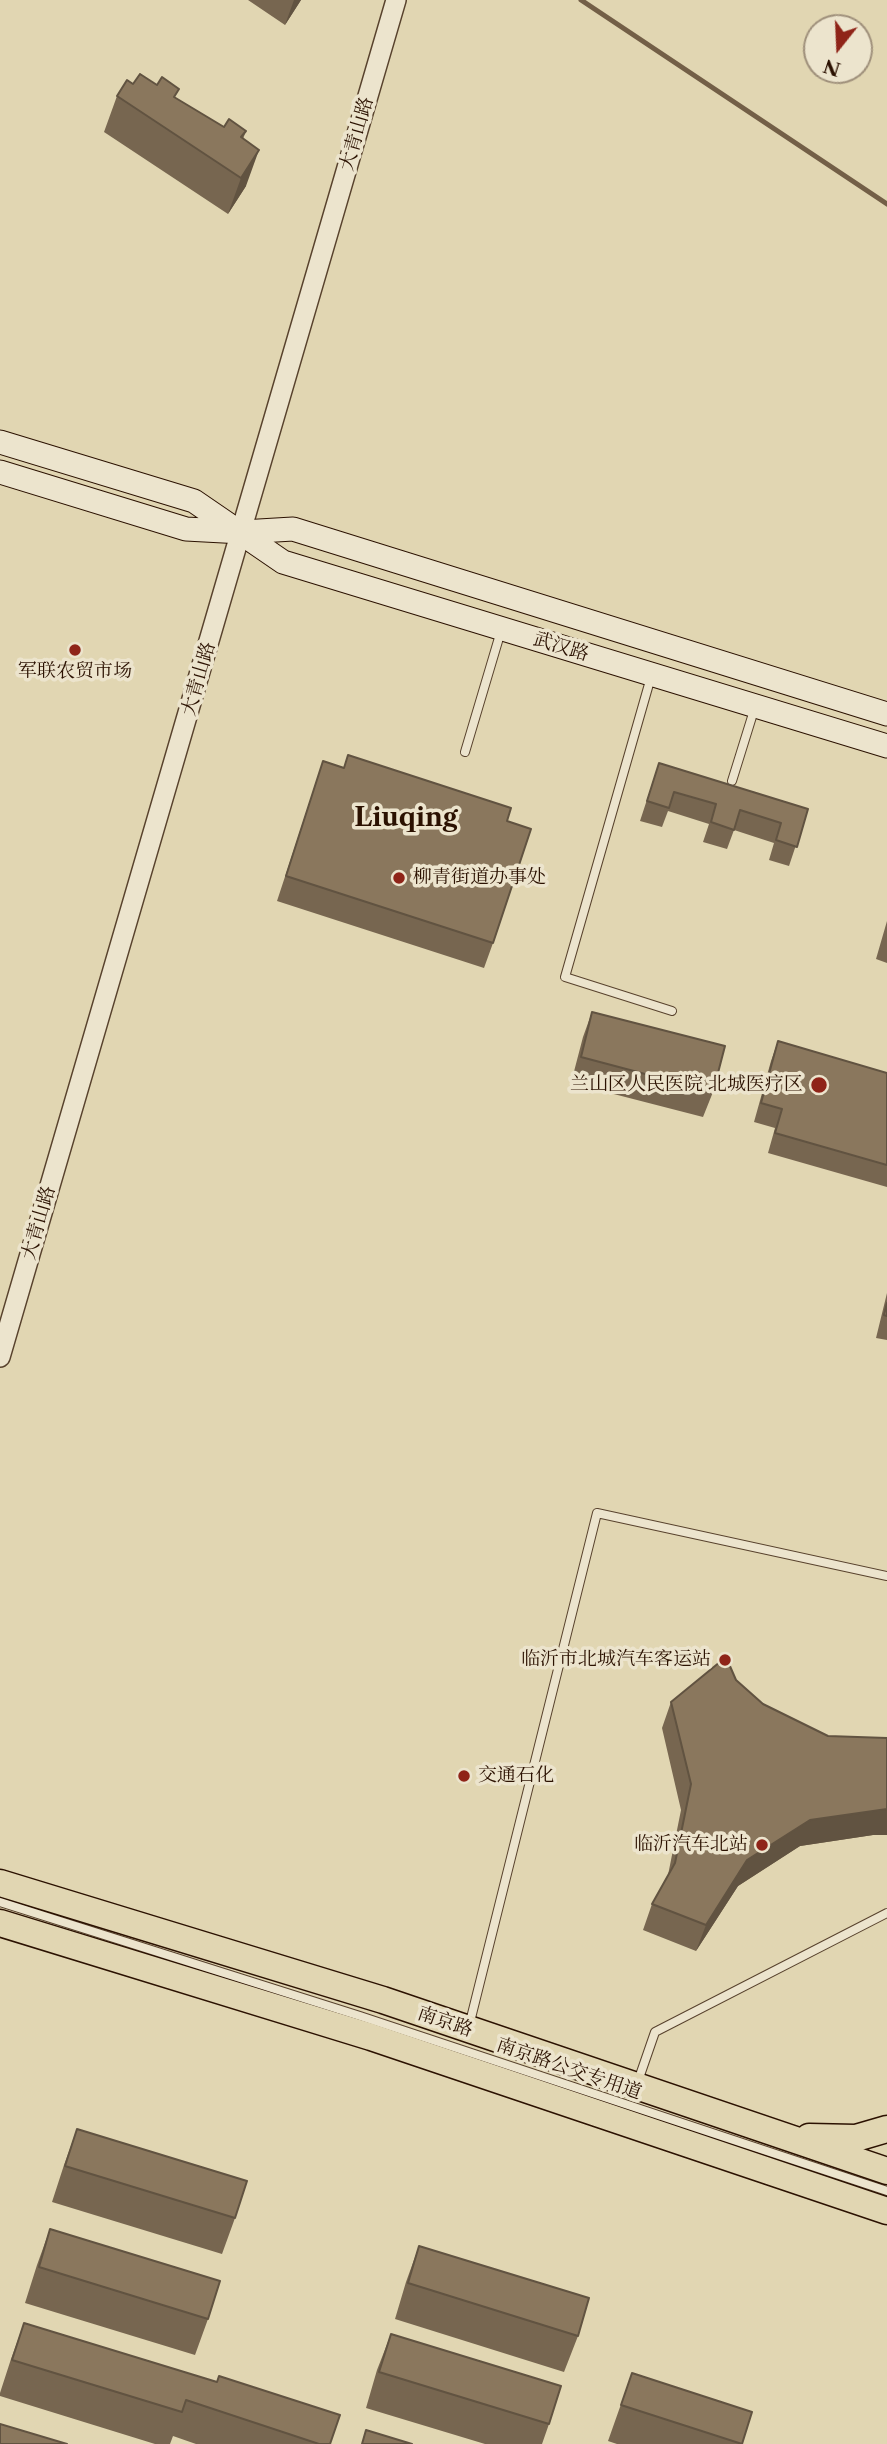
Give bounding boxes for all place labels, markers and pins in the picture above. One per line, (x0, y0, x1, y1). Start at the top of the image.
marker: 军联农贸市场 (67, 642, 83, 658)
place label: 军联农贸市场 (18, 661, 132, 683)
place label: 柳青街道办事处 (413, 867, 546, 889)
marker: 柳青街道办事处 (391, 870, 407, 886)
place label: 兰山区人民医院 北城医疗区 (570, 1074, 803, 1096)
marker: 兰山区人民医院 北城医疗区 (809, 1075, 829, 1095)
place label: 临沂市北城汽车客运站 (521, 1649, 711, 1671)
marker: 临沂市北城汽车客运站 (717, 1652, 733, 1668)
place label: 交通石化 (478, 1765, 554, 1787)
marker: 交通石化 (456, 1768, 472, 1784)
place label: 临沂汽车北站 (634, 1834, 748, 1856)
marker: 临沂汽车北站 (754, 1837, 770, 1853)

